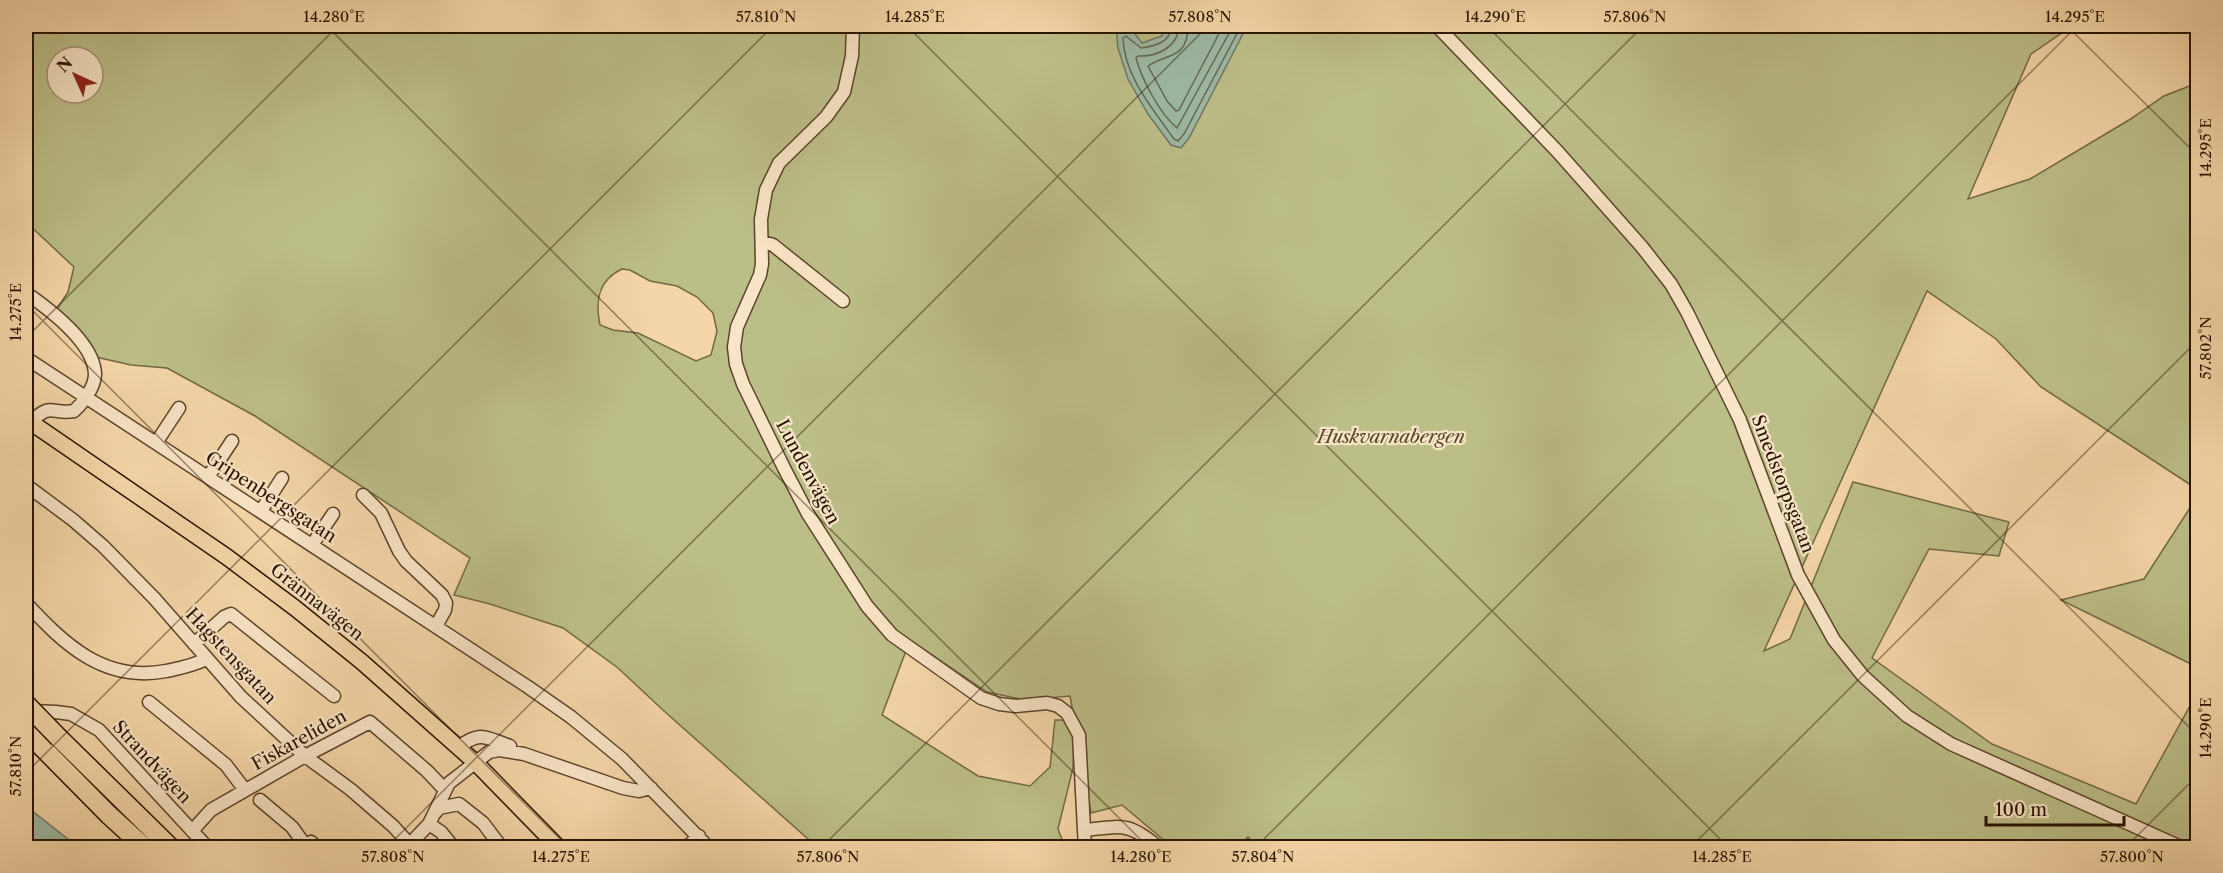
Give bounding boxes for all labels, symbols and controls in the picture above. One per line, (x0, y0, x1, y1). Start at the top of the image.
text: 14.280°E (303, 7, 365, 26)
text: 57.810°N (736, 7, 796, 26)
text: 14.285°E (885, 7, 945, 26)
text: 57.808°N (1168, 7, 1232, 26)
text: 14.290°E (1464, 7, 1526, 26)
text: 57.806°N (1604, 7, 1666, 26)
text: 14.295°E (2045, 7, 2105, 26)
north arrow (45, 45, 105, 105)
text: N (52, 52, 76, 76)
text: 14.295°E (2196, 118, 2215, 178)
text: 14.275°E (6, 283, 25, 341)
text: 57.802°N (2196, 316, 2215, 380)
street label: Smedstorpsgatan (1747, 412, 1819, 556)
street label: Lundenvägen (771, 416, 845, 528)
park label: Huskvarnabergen (1315, 426, 1465, 448)
street label: Gripenbergsgatan (201, 446, 341, 548)
street label: Grännavägen (266, 559, 368, 645)
street label: Hagstensgatan (181, 603, 281, 709)
text: 14.290°E (2196, 697, 2215, 759)
street label: Fiskareliden (248, 705, 350, 775)
street label: Strandvägen (108, 716, 196, 808)
text: 57.810°N (6, 736, 25, 796)
scale bar (1986, 789, 2124, 827)
text: 100 m (1995, 799, 2047, 821)
text: 57.808°N (361, 847, 425, 866)
text: 14.275°E (532, 847, 590, 866)
text: 57.806°N (797, 847, 859, 866)
text: 14.280°E (1110, 847, 1172, 866)
text: 57.804°N (1232, 847, 1294, 866)
text: 14.285°E (1692, 847, 1752, 866)
text: 57.800°N (2100, 847, 2164, 866)

